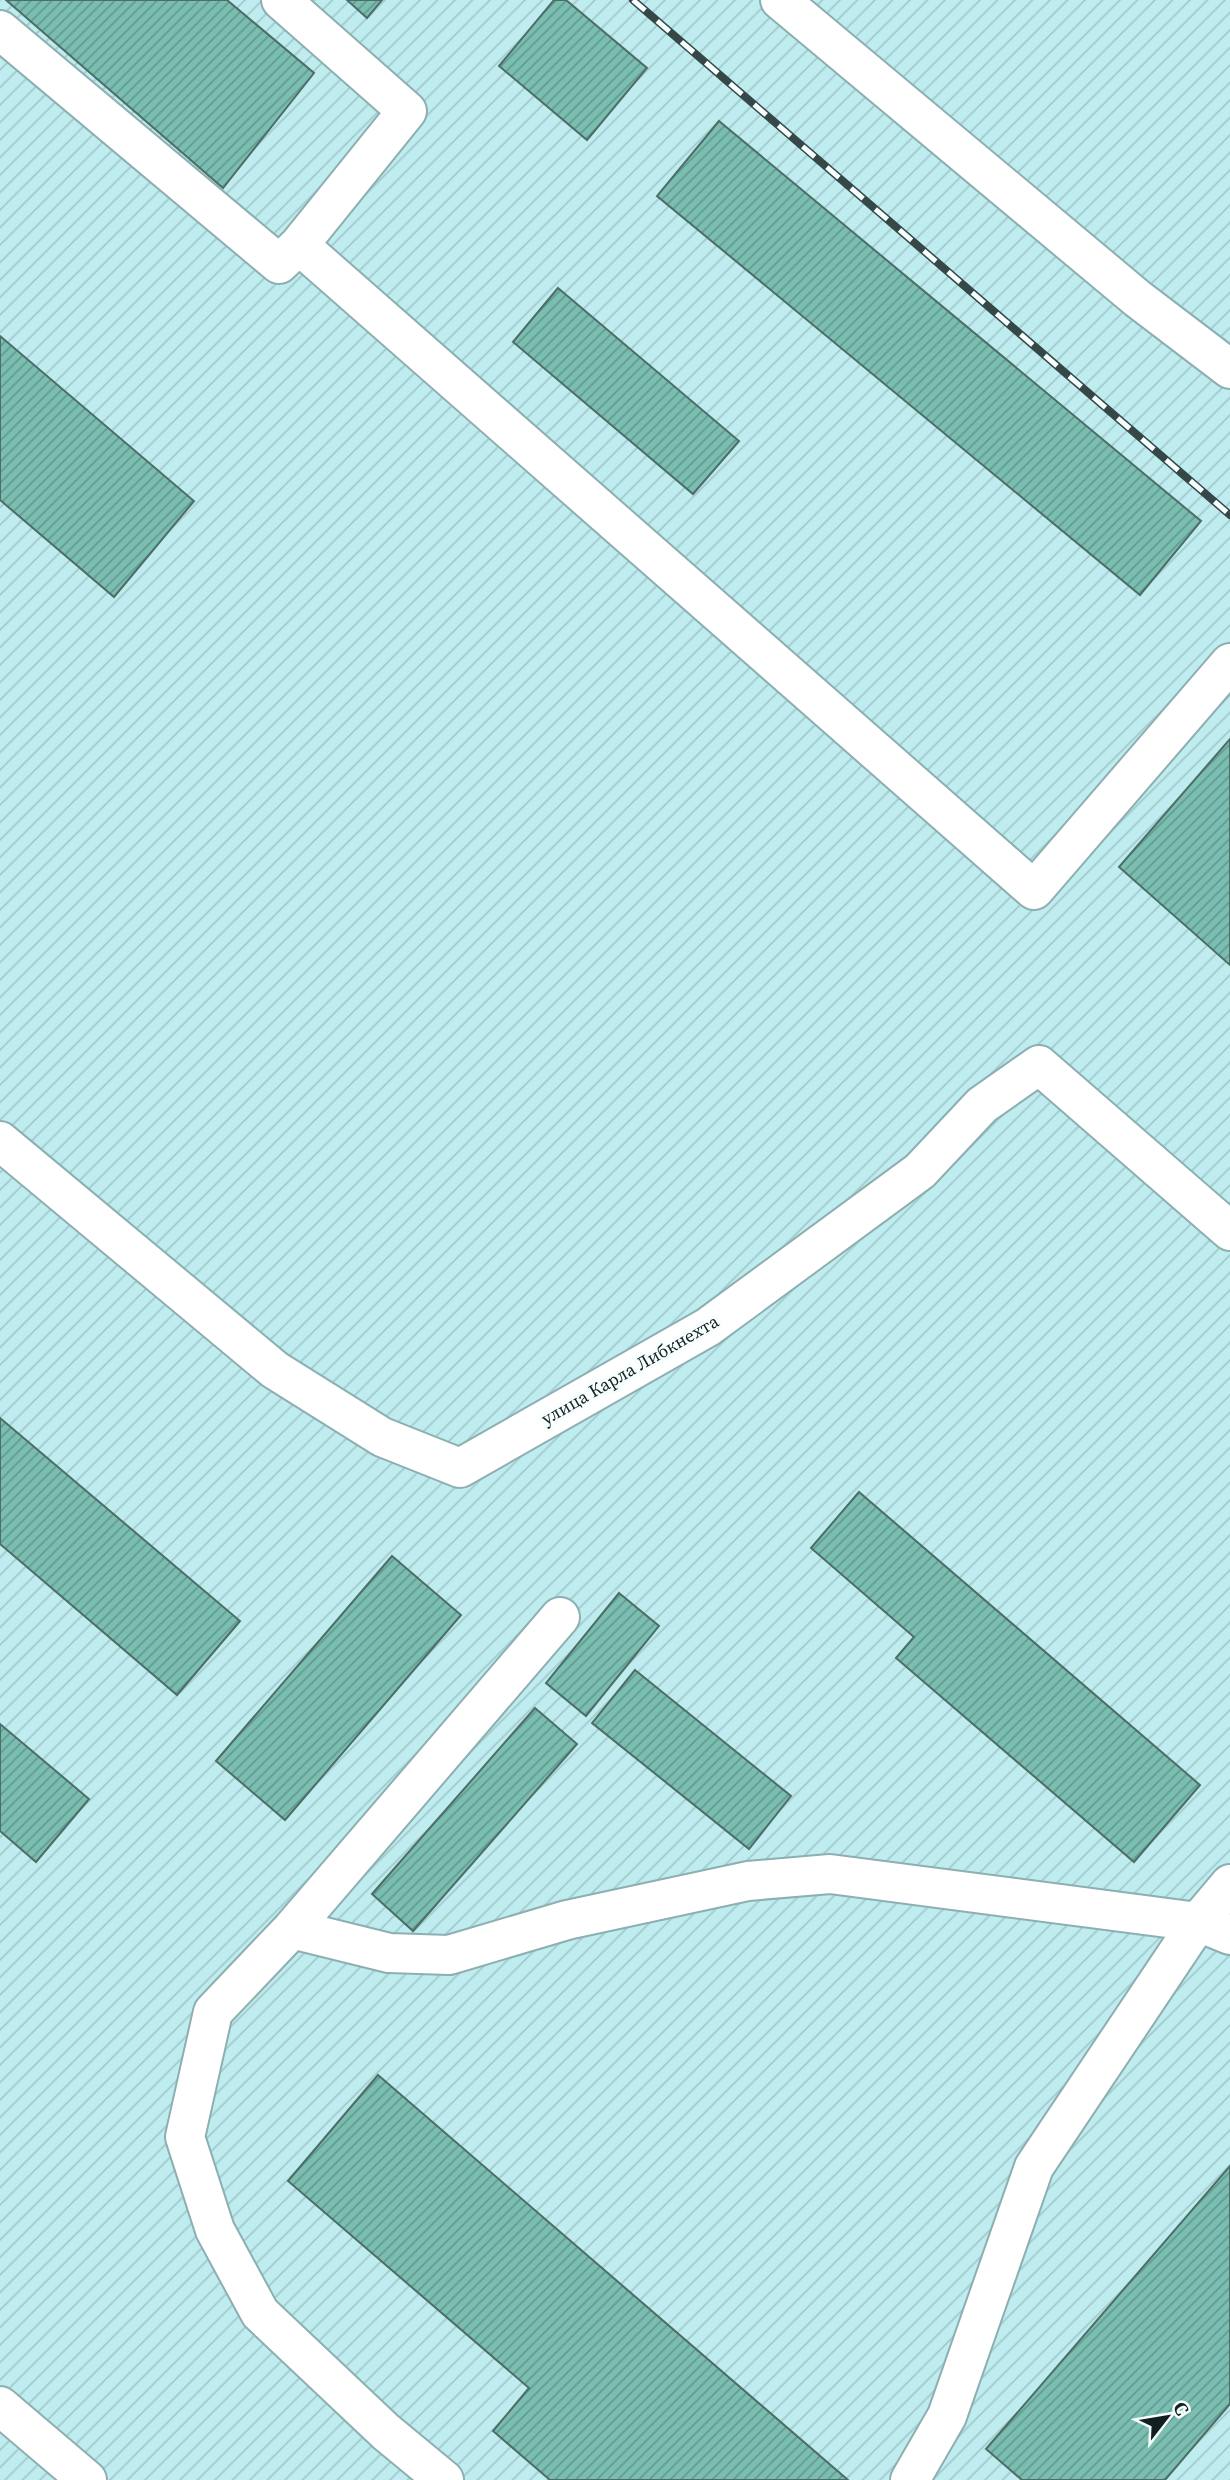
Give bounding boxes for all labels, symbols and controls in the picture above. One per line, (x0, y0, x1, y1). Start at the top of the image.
street label: улица Карла Либкнехта (536, 1308, 724, 1431)
north arrow (1132, 2382, 1202, 2452)
text: С (1167, 2396, 1196, 2420)

